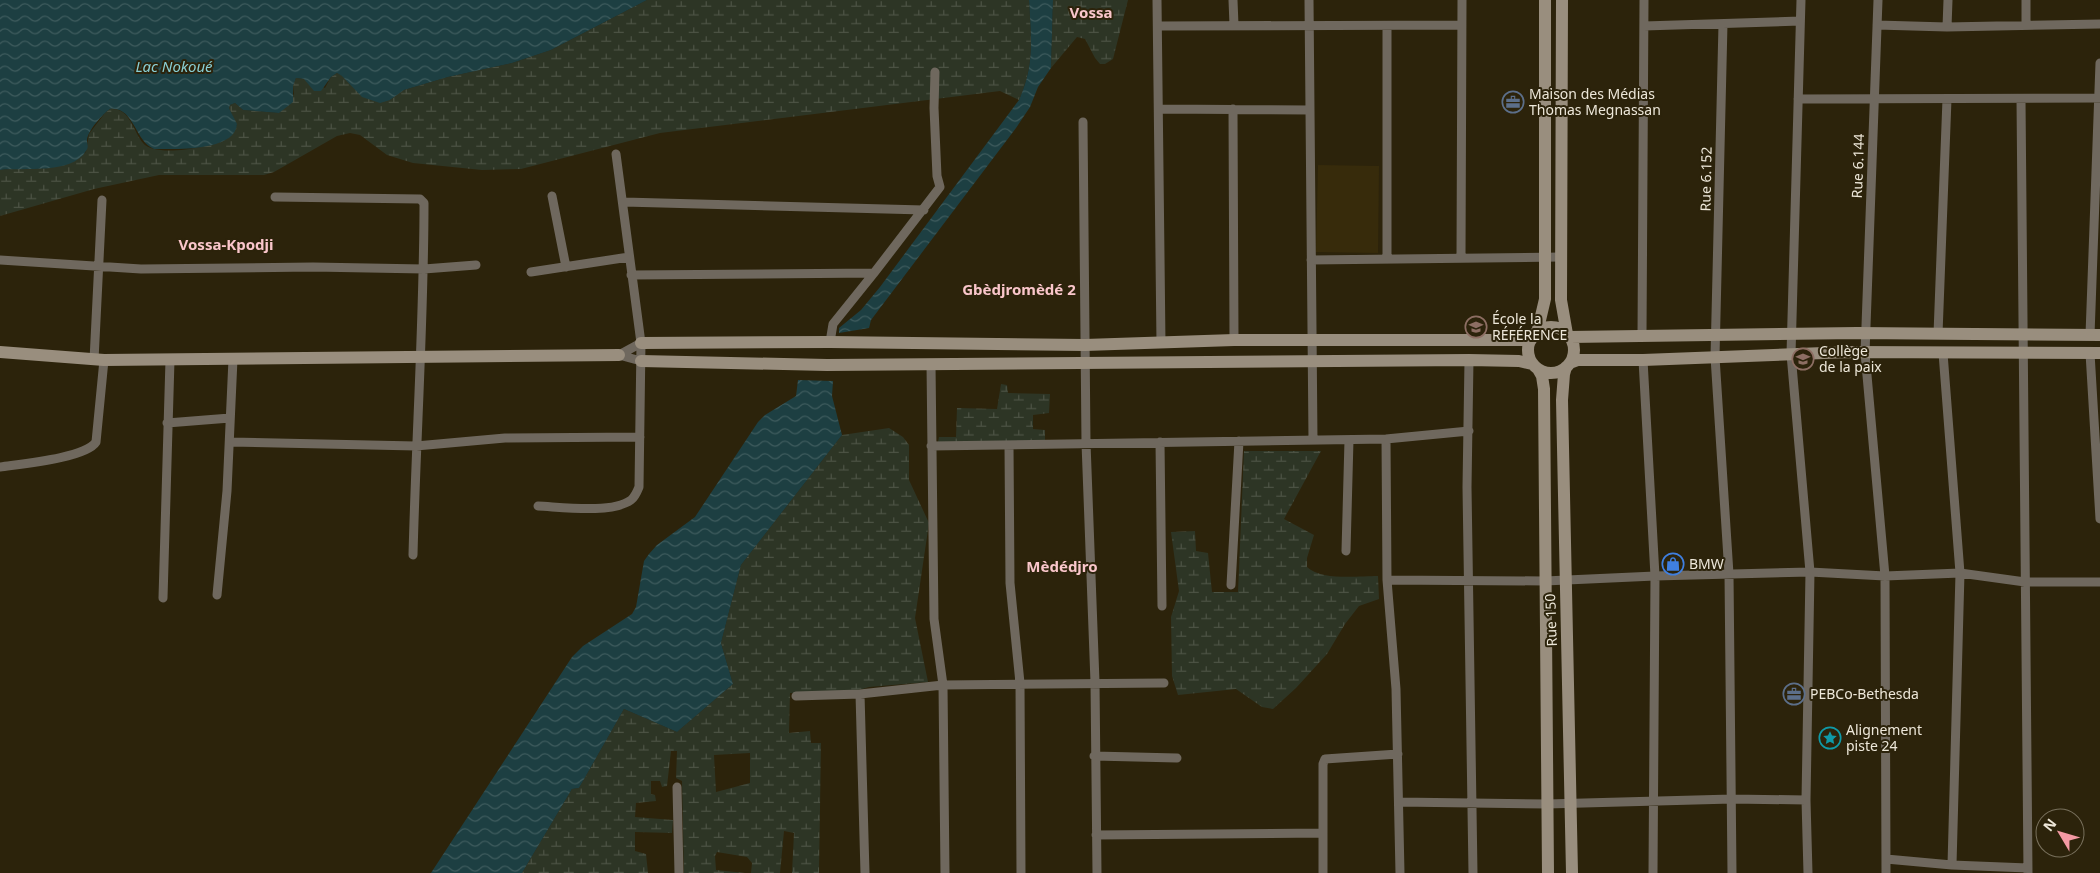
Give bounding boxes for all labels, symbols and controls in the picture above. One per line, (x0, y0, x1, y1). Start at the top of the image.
district label: Vossa (1070, 2, 1112, 22)
water label: Lac Nokoué (135, 56, 213, 76)
place label: Maison des Médias Thomas Megnassan (1529, 84, 1661, 119)
office icon: Maison des Médias Thomas Megnassan (1501, 90, 1525, 114)
street label: Rue 6.144 (1847, 133, 1868, 199)
street label: Rue 6.152 (1695, 146, 1716, 211)
district label: Vossa-Kpodji (179, 234, 273, 254)
district label: Gbèdjromèdé 2 (962, 279, 1076, 299)
place label: École la RÉFÉRENCE (1492, 309, 1567, 344)
school or university icon: École la RÉFÉRENCE (1464, 315, 1488, 339)
place label: Collège de la paix (1819, 341, 1882, 376)
school or university icon: Collège de la paix (1791, 347, 1815, 371)
shop icon: BMW (1661, 552, 1685, 576)
place label: BMW (1689, 554, 1724, 573)
district label: Mèdédjro (1026, 556, 1098, 576)
street label: Rue 150 (1540, 593, 1561, 647)
office icon: PEBCo-Bethesda (1782, 682, 1806, 706)
place label: PEBCo-Bethesda (1810, 684, 1919, 703)
place label: Alignement piste 24 (1846, 720, 1922, 755)
place icon: Alignement piste 24 (1818, 726, 1842, 750)
north arrow (2035, 808, 2085, 858)
text: N (2038, 814, 2060, 835)

